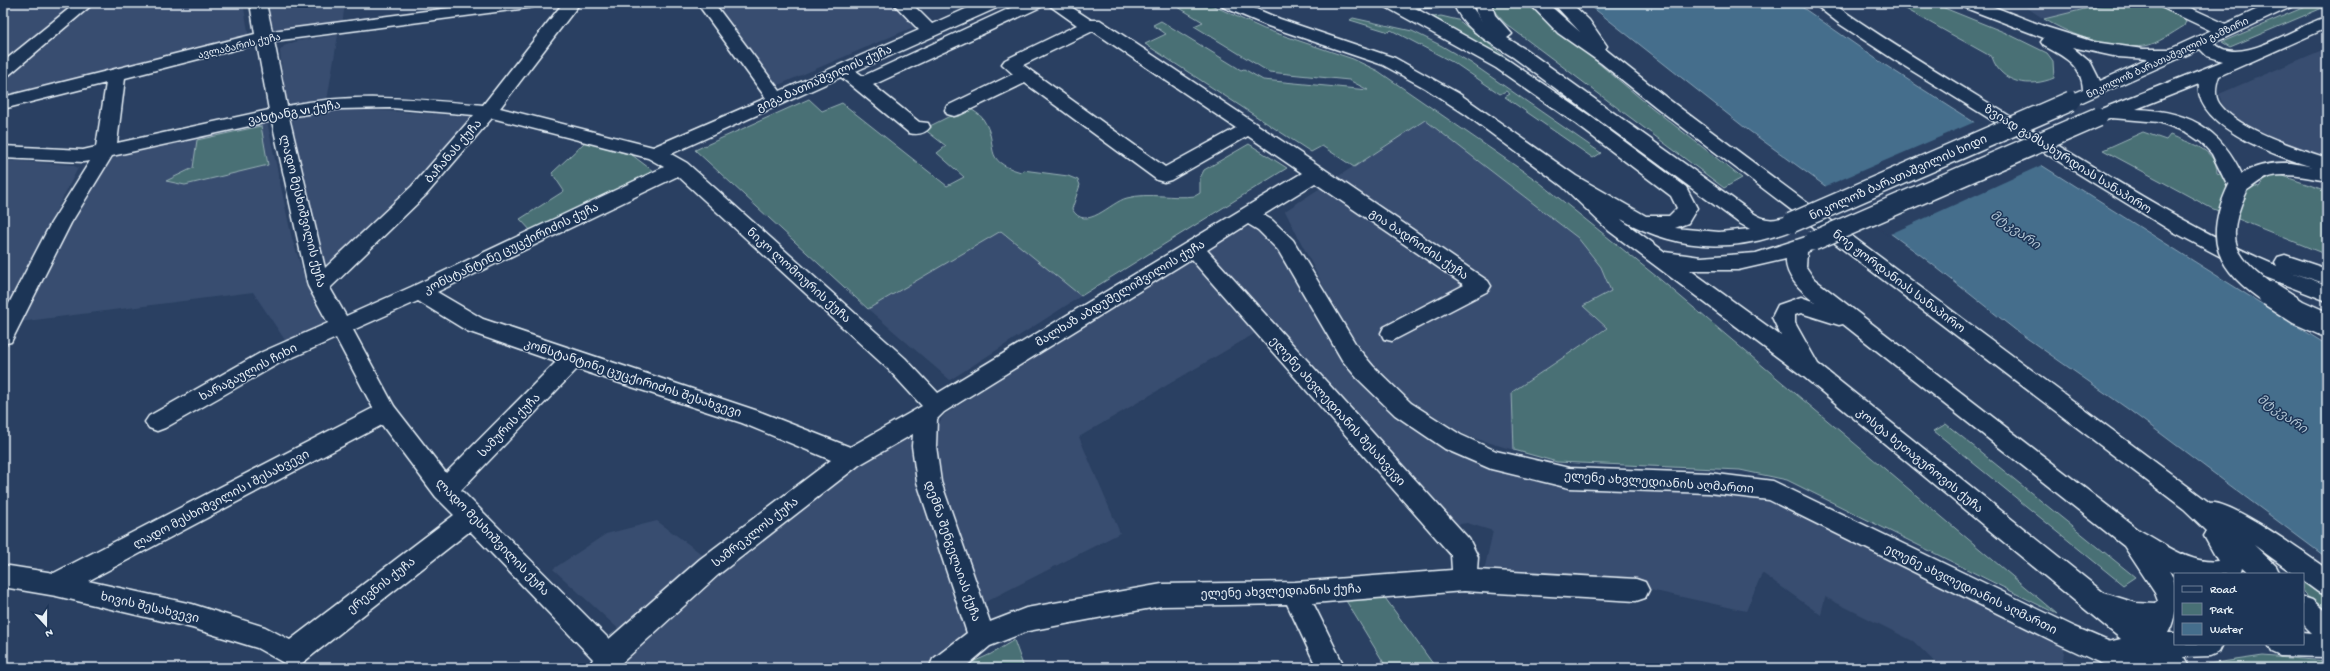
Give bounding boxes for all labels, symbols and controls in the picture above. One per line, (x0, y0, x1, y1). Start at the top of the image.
street label: ნიკოლოზ ბარათაშვილის გამზირი (2084, 15, 2251, 102)
street label: ავლაბარის ქუჩა (197, 31, 282, 62)
street label: გიგა ბათიაშვილის ქუჩა (755, 43, 895, 116)
street label: ვახტანგ VI ქუჩა (247, 98, 342, 129)
street label: ზვიად გამსახურდიას სანაპირო (1981, 102, 2154, 218)
street label: ბაჩანას ქუჩა (422, 117, 486, 187)
street label: ნიკოლოზ ბარათაშვილის ხიდი (1807, 132, 1990, 224)
street label: ლადო მესხიშვილის ქუჩა (275, 133, 328, 289)
street label: კონსტანტინე ცუცქირიძის ქუჩა (422, 200, 602, 298)
street label: გია ბადრიძის ქუჩა (1366, 206, 1471, 284)
water label: მტკვარი (1987, 208, 2043, 254)
street label: ნიკო ლომოურის ქუჩა (743, 225, 853, 327)
street label: ნოე ჟორდანიას სანაპირო (1829, 227, 1967, 337)
street label: მალხაზ აბდუშელიშვილის ქუჩა (1033, 238, 1208, 351)
street label: ელენე ახვლედიანის შესახვევი (1266, 334, 1408, 490)
street label: კონსტანტინე ცუცქირიძის შესახვევი (522, 337, 743, 422)
street label: ხარაგაულის ჩიხი (197, 341, 300, 405)
street label: სამურის ქუჩა (476, 391, 544, 461)
water label: მტკვარი (2254, 392, 2310, 438)
street label: კოსტა ხეთაგუროვის ქუჩა (1853, 405, 1986, 517)
street label: ლადო მესხიშვილის I შესახვევი (131, 447, 312, 553)
street label: ელენე ახვლედიანის აღმართი (1564, 469, 1754, 498)
street label: ლადო მესხიშვილის ქუჩა (432, 476, 552, 600)
street label: დემნა შენგელაიას ქუჩა (920, 479, 983, 624)
street label: სამრეკლოს ქუჩა (710, 495, 802, 572)
street label: ელენე ახვლედიანის აღმართი (1882, 542, 2059, 639)
street label: ერევნის ქუჩა (345, 555, 419, 618)
legend (2174, 573, 2304, 645)
street label: ელენე ახვლედიანის ქუჩა (1200, 582, 1362, 603)
text: Road (2210, 584, 2237, 598)
street label: ხივის შესახვევი (99, 590, 200, 627)
text: Park (2209, 604, 2235, 618)
north arrow (26, 605, 66, 645)
text: Water (2210, 624, 2244, 638)
text: N (43, 626, 54, 639)

